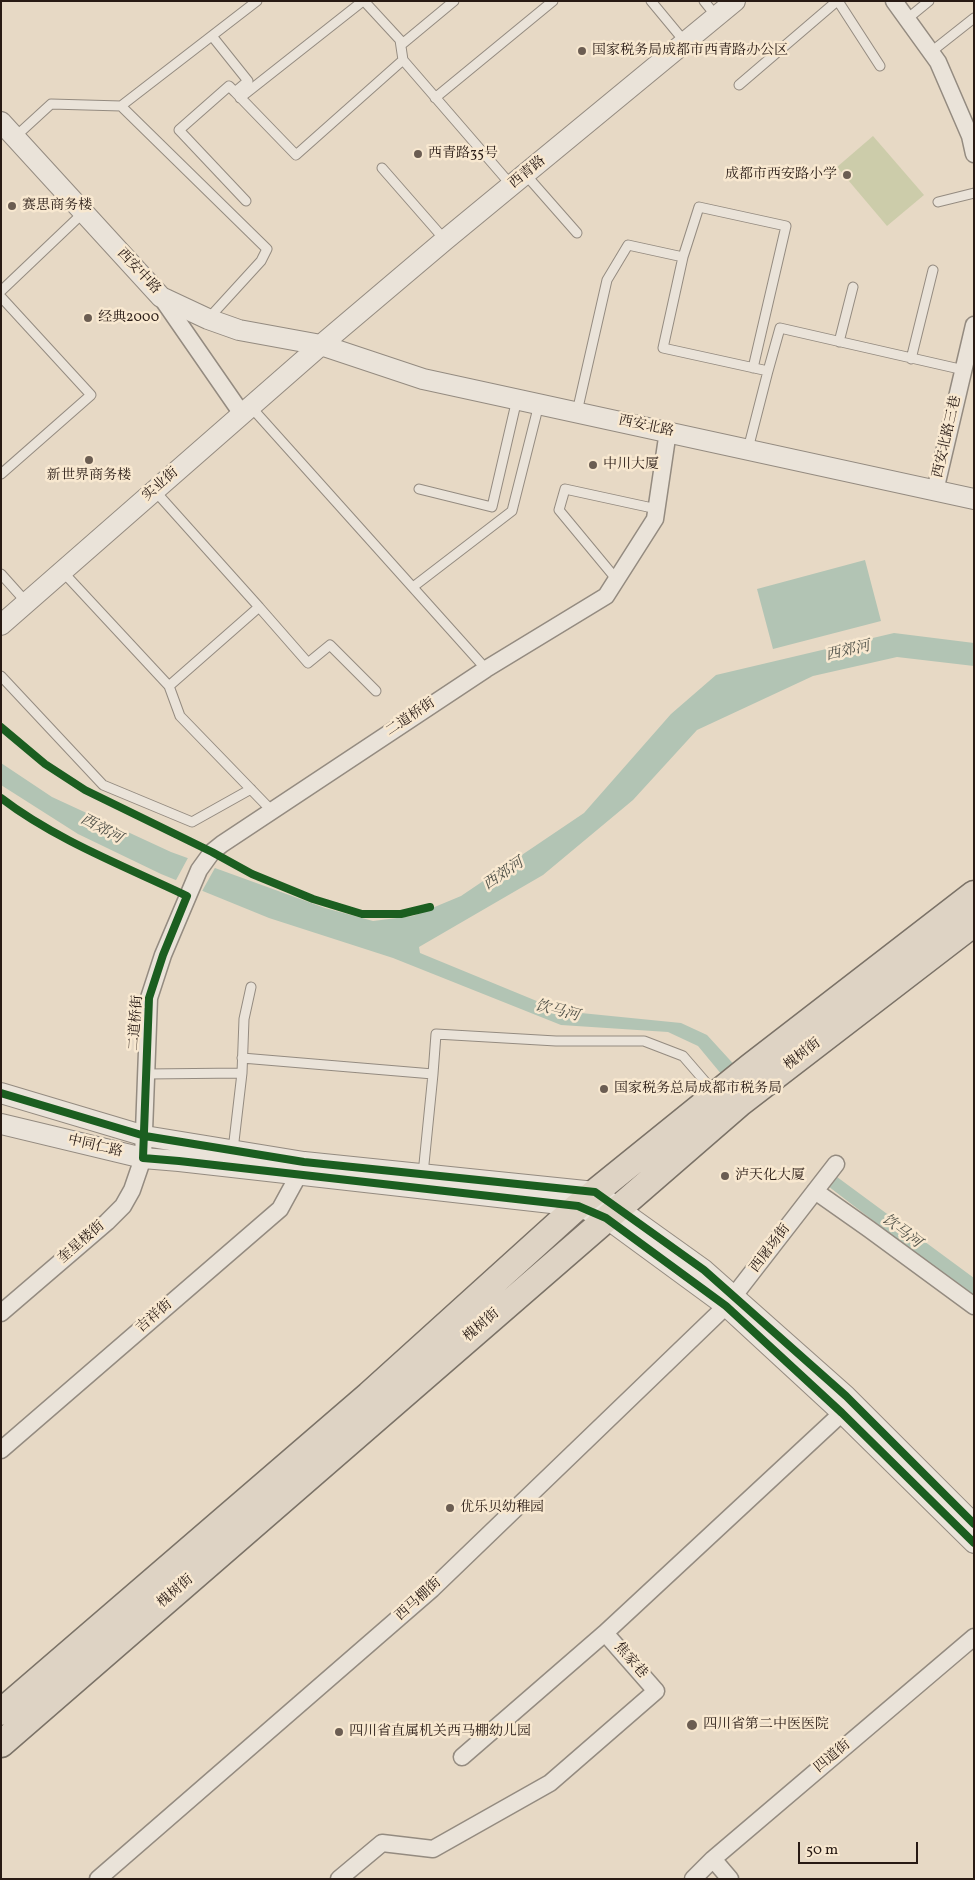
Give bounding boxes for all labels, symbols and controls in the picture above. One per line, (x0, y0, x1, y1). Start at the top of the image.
place label: 国家税务局成都市西青路办公区 (592, 43, 788, 59)
marker: 国家税务局成都市西青路办公区 (576, 45, 588, 57)
place label: 西青路35号 (428, 146, 498, 162)
marker: 西青路35号 (412, 148, 424, 160)
street label: 西青路 (506, 153, 550, 193)
place label: 成都市西安路小学 (725, 167, 837, 183)
marker: 成都市西安路小学 (841, 169, 853, 181)
place label: 赛思商务楼 (22, 198, 92, 214)
marker: 赛思商务楼 (6, 200, 18, 212)
street label: 西安中路 (113, 246, 163, 298)
place label: 经典2000 (98, 310, 159, 326)
marker: 经典2000 (82, 312, 94, 324)
street label: 西安北路三巷 (930, 394, 966, 480)
street label: 西安北路 (617, 413, 675, 441)
marker: 新世界商务楼 (83, 454, 95, 466)
place label: 中川大厦 (603, 457, 659, 473)
marker: 中川大厦 (587, 459, 599, 471)
street label: 实业街 (140, 465, 182, 505)
place label: 新世界商务楼 (47, 468, 131, 484)
water label: 西郊河 (824, 638, 872, 666)
street label: 二道桥街 (383, 695, 439, 741)
water label: 西郊河 (77, 811, 125, 849)
water label: 西郊河 (480, 855, 528, 895)
street label: 二道桥街 (127, 994, 147, 1052)
water label: 饮马河 (533, 998, 581, 1026)
street label: 槐树街 (781, 1035, 825, 1075)
place label: 国家税务总局成都市税务局 (614, 1081, 782, 1097)
marker: 国家税务总局成都市税务局 (598, 1083, 610, 1095)
street label: 中同仁路 (66, 1133, 124, 1161)
place label: 泸天化大厦 (735, 1168, 805, 1184)
marker: 泸天化大厦 (719, 1170, 731, 1182)
water label: 饮马河 (878, 1211, 924, 1253)
street label: 奎星楼街 (55, 1218, 109, 1268)
street label: 西屠场街 (747, 1222, 795, 1276)
street label: 吉祥街 (134, 1297, 176, 1337)
street label: 槐树街 (461, 1306, 503, 1346)
place label: 优乐贝幼稚园 (460, 1500, 544, 1516)
marker: 优乐贝幼稚园 (444, 1502, 456, 1514)
street label: 槐树街 (155, 1572, 197, 1612)
street label: 西马棚街 (393, 1575, 445, 1625)
street label: 焦家巷 (610, 1640, 650, 1682)
place label: 四川省第二中医医院 (703, 1717, 829, 1733)
marker: 四川省第二中医医院 (685, 1718, 699, 1732)
place label: 四川省直属机关西马棚幼儿园 (349, 1724, 531, 1740)
marker: 四川省直属机关西马棚幼儿园 (333, 1726, 345, 1738)
street label: 四道街 (812, 1737, 854, 1777)
scale bar (800, 1832, 920, 1864)
text: 50 m (806, 1840, 838, 1861)

